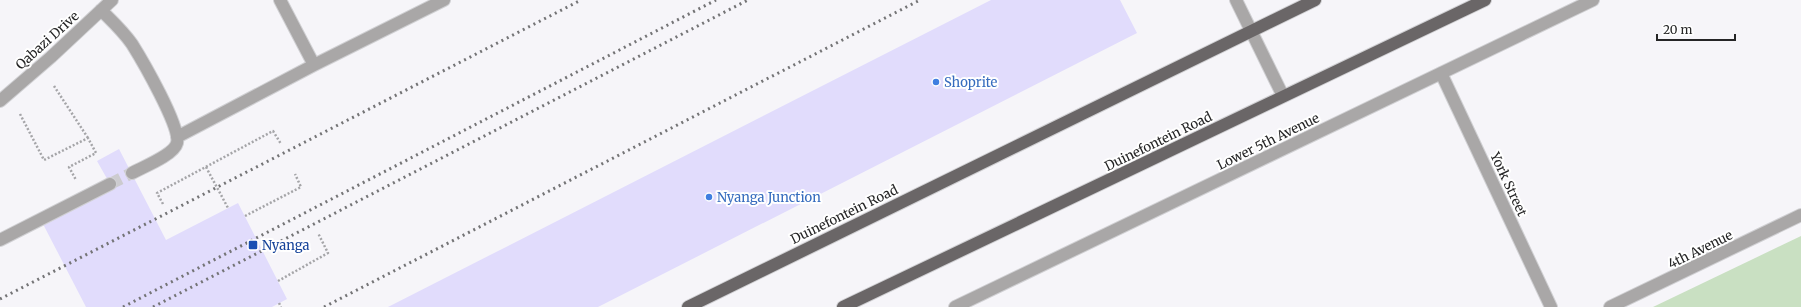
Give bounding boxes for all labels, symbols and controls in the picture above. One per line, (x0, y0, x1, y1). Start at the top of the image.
street label: Qabazi Drive (12, 7, 83, 73)
scale bar (1657, 16, 1735, 42)
text: 20 m (1663, 22, 1692, 37)
place label: Shoprite (944, 74, 997, 91)
marker: Shoprite (931, 77, 941, 87)
street label: Duinefontein Road (1102, 108, 1215, 175)
street label: Lower 5th Avenue (1214, 109, 1322, 174)
street label: York Street (1486, 149, 1531, 219)
street label: Duinefontein Road (788, 181, 901, 248)
place label: Nyanga Junction (717, 189, 821, 206)
marker: Nyanga Junction (704, 192, 714, 202)
street label: 4th Avenue (1665, 226, 1736, 272)
place label: Nyanga (262, 237, 310, 254)
marker: Nyanga (247, 239, 259, 251)

